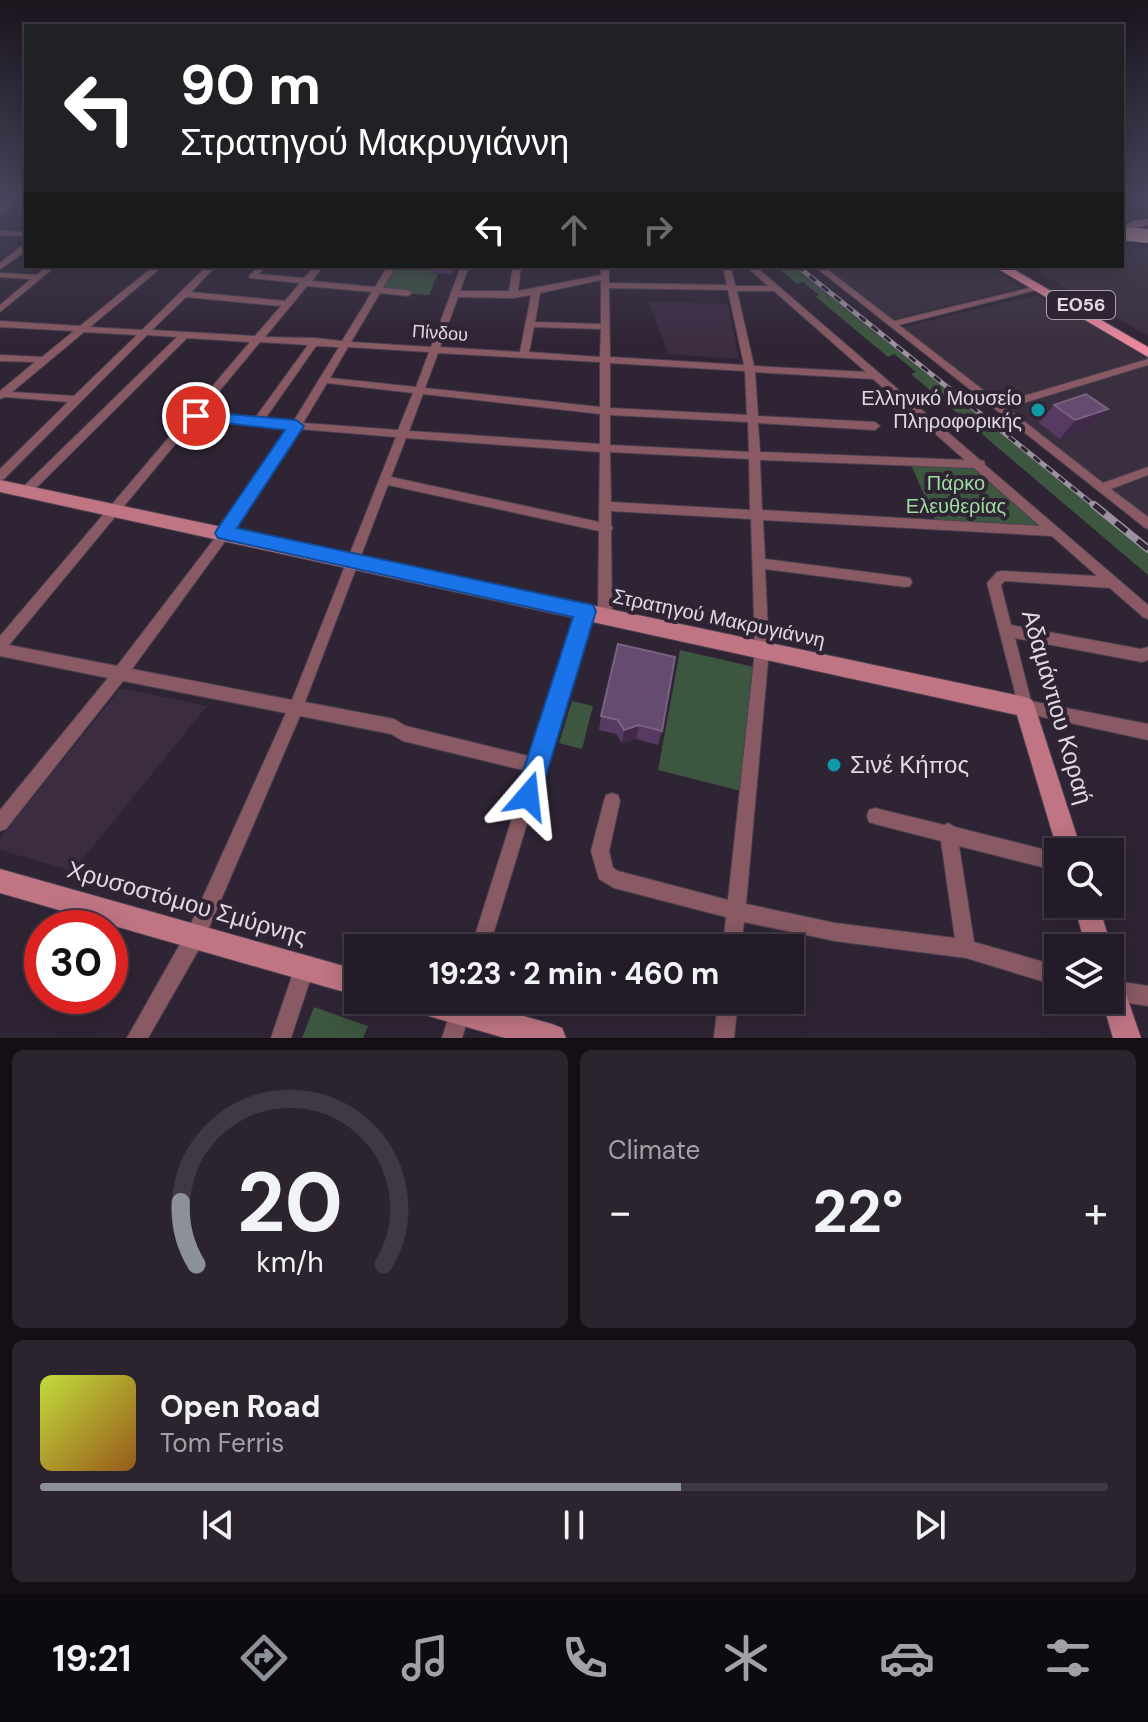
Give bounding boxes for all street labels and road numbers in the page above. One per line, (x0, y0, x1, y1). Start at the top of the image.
road number: ΕΟ56 (1047, 291, 1115, 319)
street label: Πίνδου (411, 319, 469, 347)
street label: Στρατηγού Μακρυγιάννη (610, 583, 828, 653)
street label: Αδαμάντιου Κοραή (1015, 606, 1100, 808)
street label: Χρυσοστόμου Σμύρνης (64, 853, 310, 952)

